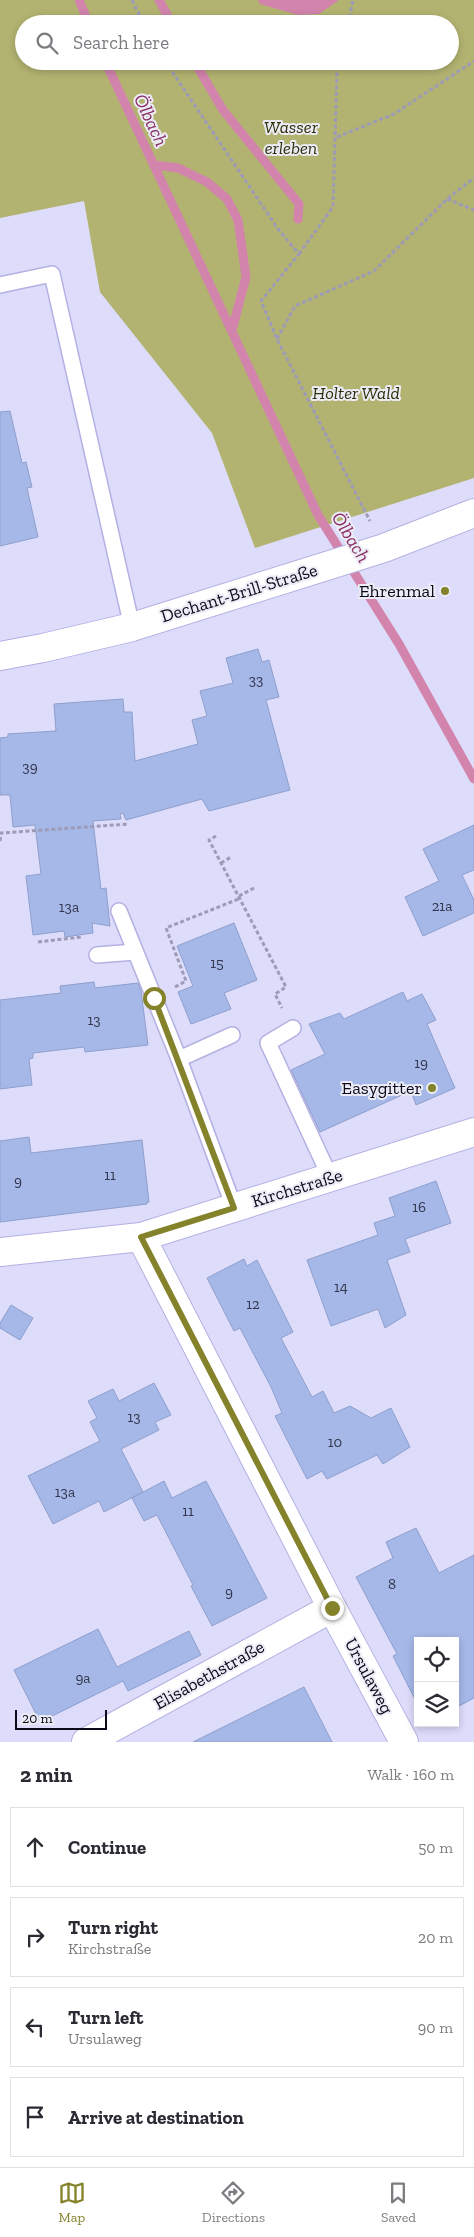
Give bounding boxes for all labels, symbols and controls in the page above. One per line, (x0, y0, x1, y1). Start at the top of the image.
search box (15, 15, 459, 70)
icon: search (33, 29, 61, 57)
text: Search here (73, 31, 169, 54)
water label: Ölbach (129, 90, 173, 150)
park label: Wasser erleben (264, 116, 319, 159)
park label: Holter Wald (312, 382, 400, 404)
water label: Ölbach (327, 508, 375, 566)
street label: Dechant-Brill-Straße (158, 559, 320, 627)
place label: Ehrenmal (359, 580, 435, 602)
marker: Ehrenmal (439, 585, 451, 597)
house number: 33 (249, 671, 263, 689)
house number: 39 (22, 758, 38, 776)
house number: 21a (432, 897, 452, 915)
house number: 13a (59, 898, 79, 916)
house number: 15 (210, 954, 224, 972)
route start (143, 987, 166, 1010)
house number: 13 (87, 1011, 101, 1029)
house number: 19 (414, 1054, 428, 1072)
place label: Easygitter (342, 1077, 422, 1099)
marker: Easygitter (426, 1082, 438, 1094)
street label: Kirchstraße (249, 1164, 345, 1212)
house number: 11 (104, 1166, 116, 1184)
house number: 9 (14, 1172, 22, 1190)
house number: 16 (412, 1198, 426, 1216)
house number: 14 (334, 1278, 348, 1296)
house number: 12 (246, 1295, 260, 1313)
house number: 13 (127, 1408, 141, 1426)
house number: 10 (328, 1433, 342, 1451)
house number: 13a (55, 1483, 75, 1501)
house number: 11 (182, 1502, 194, 1520)
house number: 8 (388, 1575, 396, 1593)
house number: 9 (225, 1583, 233, 1601)
route end (321, 1597, 344, 1620)
street label: Ursulaweg (340, 1634, 398, 1718)
street label: Elisabethstraße (150, 1636, 268, 1714)
map controls (414, 1637, 459, 1727)
button: locate (414, 1637, 459, 1682)
house number: 9a (75, 1669, 91, 1687)
button: layers (414, 1682, 459, 1727)
scale bar (15, 1707, 108, 1730)
text: 20 m (22, 1710, 53, 1727)
text: 2 min (20, 1762, 72, 1787)
text: Walk · 160 m (367, 1765, 454, 1784)
icon: ahead (21, 1833, 49, 1861)
text: Continue (68, 1836, 146, 1859)
text: 50 m (418, 1838, 453, 1857)
text: Turn right (68, 1916, 158, 1939)
icon: right (21, 1923, 49, 1951)
text: 20 m (418, 1928, 453, 1947)
text: Kirchstraße (68, 1939, 151, 1958)
text: Turn left (68, 2006, 143, 2029)
icon: left (21, 2013, 49, 2041)
text: 90 m (418, 2018, 453, 2037)
text: Ursulaweg (68, 2029, 142, 2048)
icon: arrive (21, 2103, 49, 2131)
text: Arrive at destination (68, 2106, 244, 2129)
tab: Map (58, 2179, 86, 2226)
tab: Directions (202, 2179, 265, 2226)
tab: Saved (381, 2179, 416, 2226)

